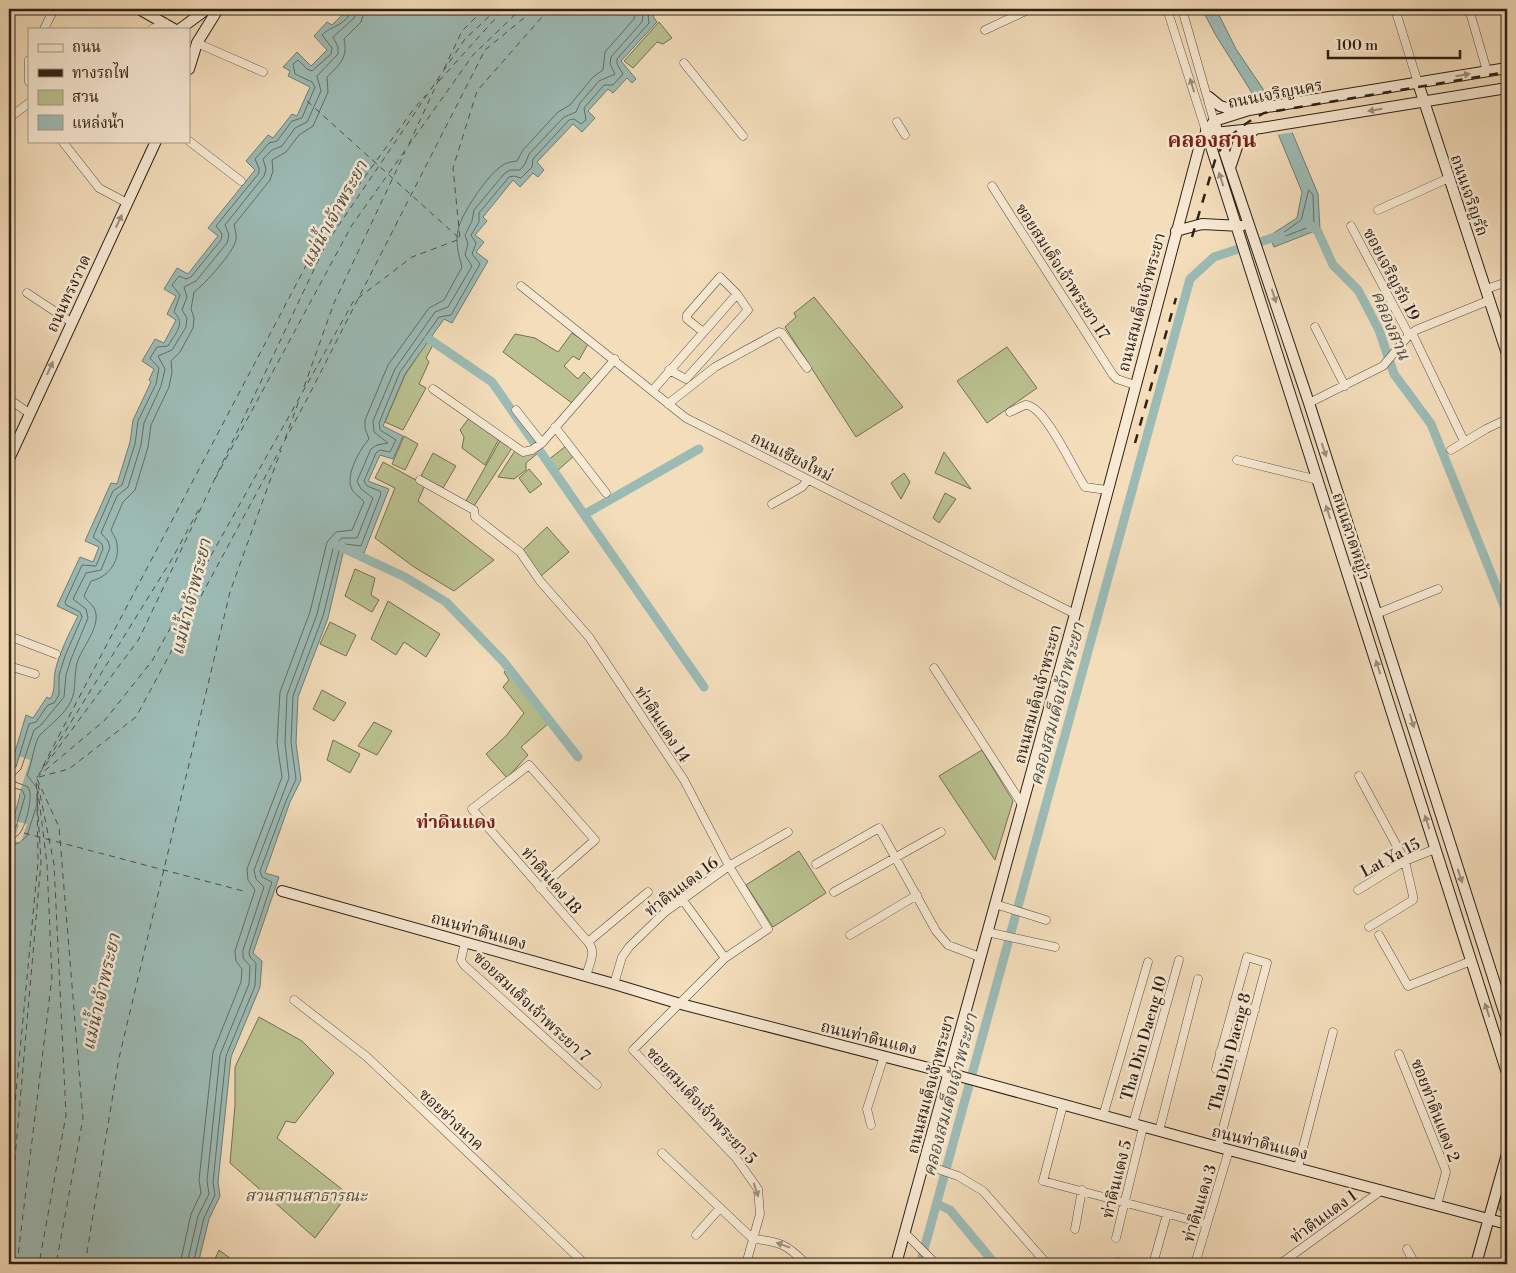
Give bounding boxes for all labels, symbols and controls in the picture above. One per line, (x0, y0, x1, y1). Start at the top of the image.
legend (28, 28, 190, 142)
scale bar (1328, 28, 1461, 60)
text: 100 m (1336, 36, 1378, 55)
text: ถนน (72, 38, 101, 57)
text: ทางรถไฟ (72, 62, 129, 83)
one-way arrow (1455, 71, 1471, 79)
street label: ถนนเจริญนคร (1226, 75, 1324, 113)
one-way arrow (1187, 77, 1195, 92)
text: สวน (72, 88, 99, 107)
one-way arrow (1367, 106, 1383, 114)
text: แหล่งน้ำ (72, 112, 124, 133)
district label: คลองสาน (1168, 128, 1256, 154)
street label: ถนนเจริญรัถ (1446, 152, 1492, 239)
water label: แม่น้ำเจ้าพระยา (293, 154, 374, 272)
one-way arrow (1217, 171, 1225, 186)
street label: ซอยสมเด็จเจ้าพระยา 17 (1011, 200, 1114, 343)
one-way arrow (115, 214, 123, 228)
street label: ซอยเจริญรัถ 19 (1358, 225, 1424, 325)
street label: ถนนสมเด็จเจ้าพระยา (1114, 231, 1170, 374)
street label: ถนนทรงวาด (42, 251, 96, 336)
water label: คลองสาน (1366, 287, 1416, 364)
one-way arrow (1271, 288, 1278, 303)
one-way arrow (47, 361, 55, 375)
street label: ถนนเชียงใหม่ (747, 427, 836, 486)
one-way arrow (1320, 443, 1328, 458)
street label: ถนนลาดหญ้า (1328, 490, 1375, 582)
one-way arrow (1324, 505, 1332, 520)
water label: แม่น้ำเจ้าพระยา (163, 535, 217, 658)
water label: คลองสมเด็จเจ้าพระยา (1025, 619, 1091, 788)
street label: ถนนสมเด็จเจ้าพระยา (1010, 623, 1066, 766)
one-way arrow (1374, 660, 1381, 675)
street label: ท่าดินแดง 14 (630, 683, 694, 767)
one-way arrow (1408, 714, 1416, 729)
district label: ท่าดินแดง (416, 811, 496, 834)
one-way arrow (1423, 815, 1430, 830)
street label: Lat Ya 15 (1357, 834, 1424, 882)
street label: ท่าดินเดง 18 (517, 843, 586, 918)
street label: ท่าดินแดง 16 (641, 852, 723, 921)
one-way arrow (1457, 869, 1464, 884)
street label: ถนนท่าดินแดง (429, 908, 529, 954)
water label: แม่น้ำเจ้าพระยา (74, 930, 126, 1053)
street label: ซอยสมเด็จเจ้าพระยา 7 (469, 948, 594, 1066)
street label: Tha Din Daeng 10 (1117, 973, 1171, 1103)
street label: Tha Din Daeng 8 (1205, 991, 1255, 1114)
one-way arrow (1483, 1003, 1490, 1018)
water label: คลองสมเด็จเจ้าพระยา (918, 1010, 984, 1179)
street label: ถนนสมเด็จเจ้าพระยา (903, 1013, 959, 1156)
street label: ถนนท่าดินแดง (818, 1016, 919, 1060)
street label: ซอยสมเด็จเจ้าพระยา 5 (642, 1043, 761, 1169)
street label: ซอยท่าดินแดง 2 (1406, 1056, 1464, 1165)
street label: ซอยช่างนาค (415, 1085, 488, 1155)
street label: ถนนท่าดินแดง (1209, 1121, 1310, 1165)
street label: ท่าดินแดง 5 (1098, 1138, 1136, 1220)
street label: ท่าดินแดง 3 (1179, 1162, 1221, 1244)
one-way arrow (752, 1183, 760, 1198)
park label: สวนสานสาธารณะ (245, 1186, 368, 1206)
street label: ท่าดินแดง 1 (1286, 1186, 1361, 1248)
one-way arrow (775, 1241, 790, 1249)

